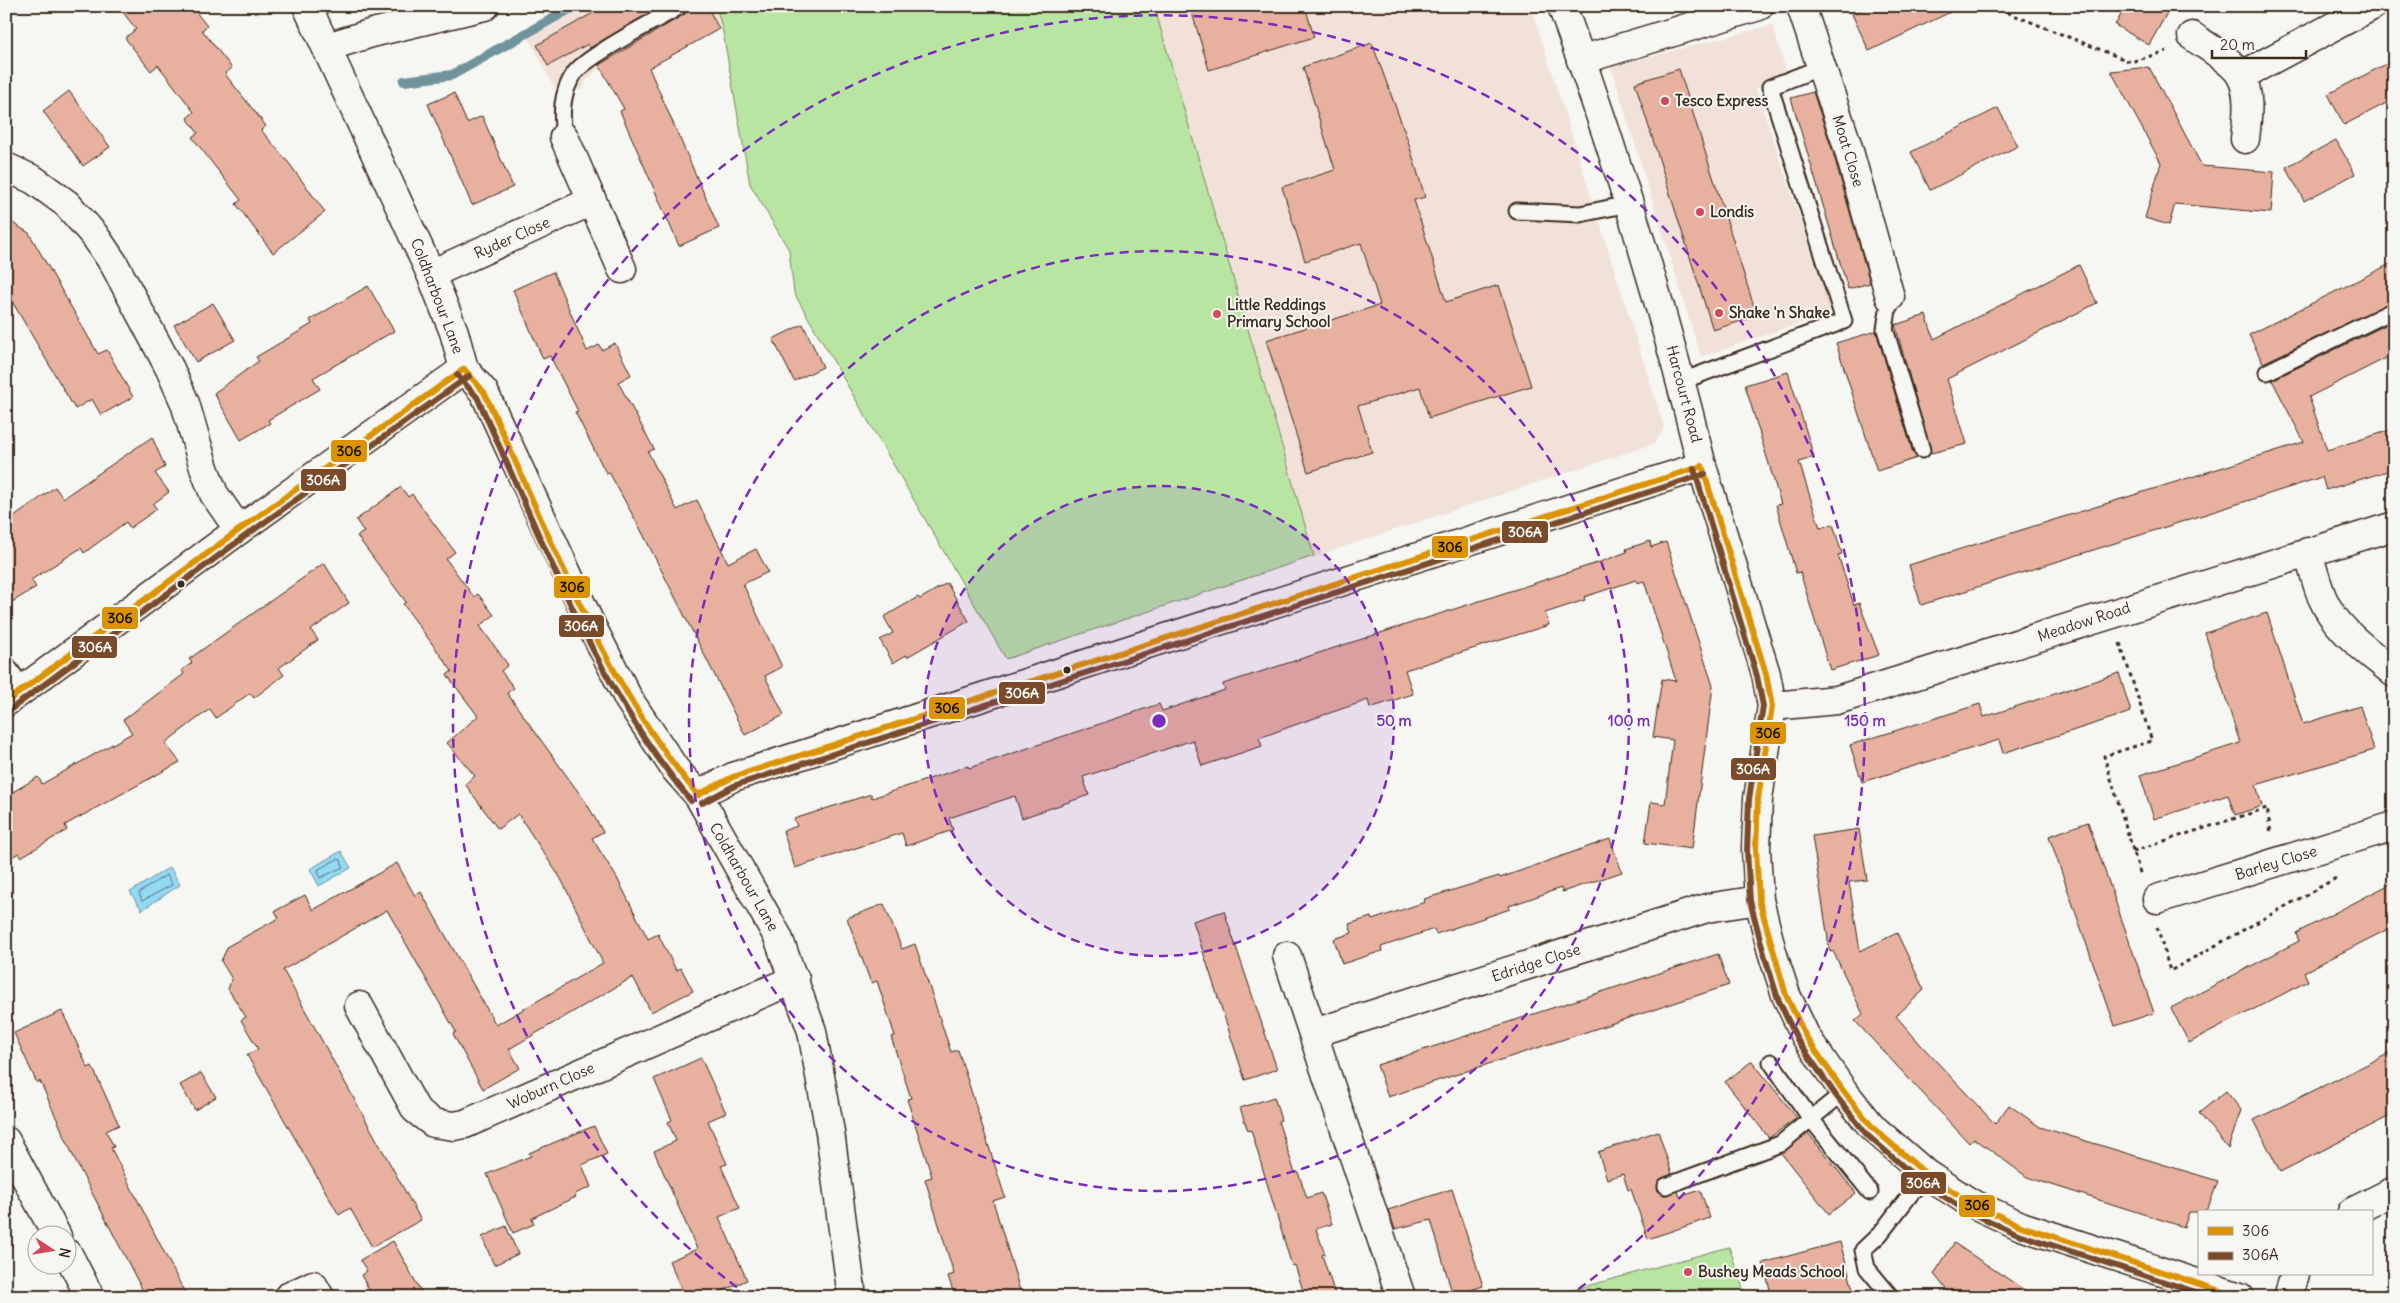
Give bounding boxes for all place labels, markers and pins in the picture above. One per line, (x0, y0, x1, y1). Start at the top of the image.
place label: Tesco Express (1675, 91, 1768, 111)
marker: Tesco Express (1659, 95, 1671, 107)
place label: Londis (1710, 202, 1754, 221)
marker: Londis (1694, 206, 1706, 218)
place label: Little Reddings Primary School (1227, 295, 1330, 332)
place label: Shake 'n Shake (1729, 303, 1830, 322)
marker: Shake 'n Shake (1713, 307, 1725, 319)
marker: Little Reddings Primary School (1211, 308, 1223, 320)
unlabelled marker (176, 579, 186, 589)
unlabelled marker (1062, 665, 1072, 675)
centre of rings (1150, 712, 1168, 730)
place label: Bushey Meads School (1698, 1262, 1845, 1282)
marker: Bushey Meads School (1682, 1266, 1694, 1278)

